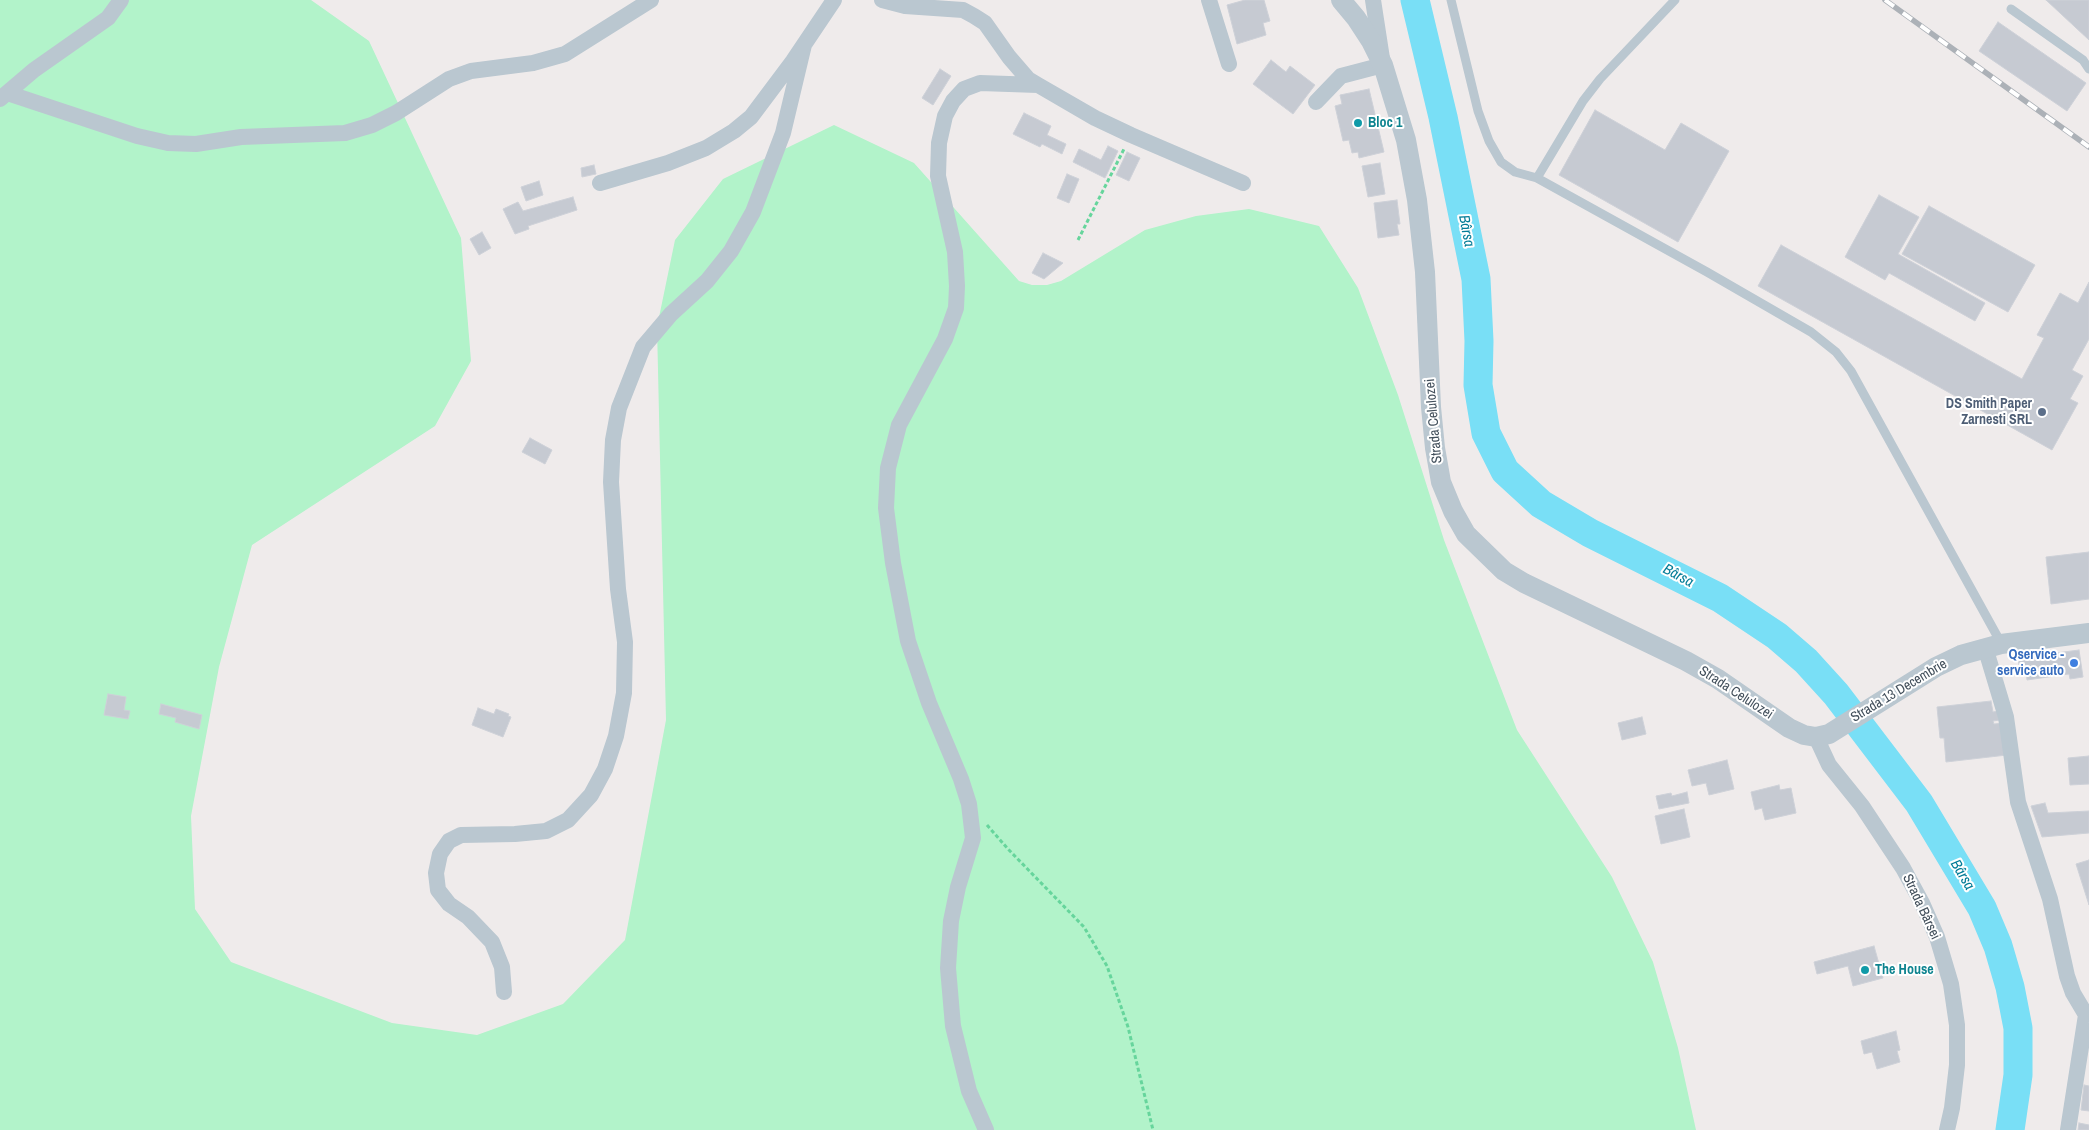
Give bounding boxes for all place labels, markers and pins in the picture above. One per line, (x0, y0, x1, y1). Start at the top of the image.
place label: Bloc 1 (1368, 115, 1402, 131)
marker: Bloc 1 (1352, 117, 1364, 129)
place label: DS Smith Paper Zarnesti SRL (1946, 396, 2032, 428)
marker: DS Smith Paper Zarnesti SRL (2036, 406, 2048, 418)
place label: Qservice - service auto (1997, 647, 2064, 680)
marker: Qservice - service auto (2068, 657, 2080, 669)
place label: The House (1875, 962, 1934, 978)
marker: The House (1859, 964, 1871, 976)

